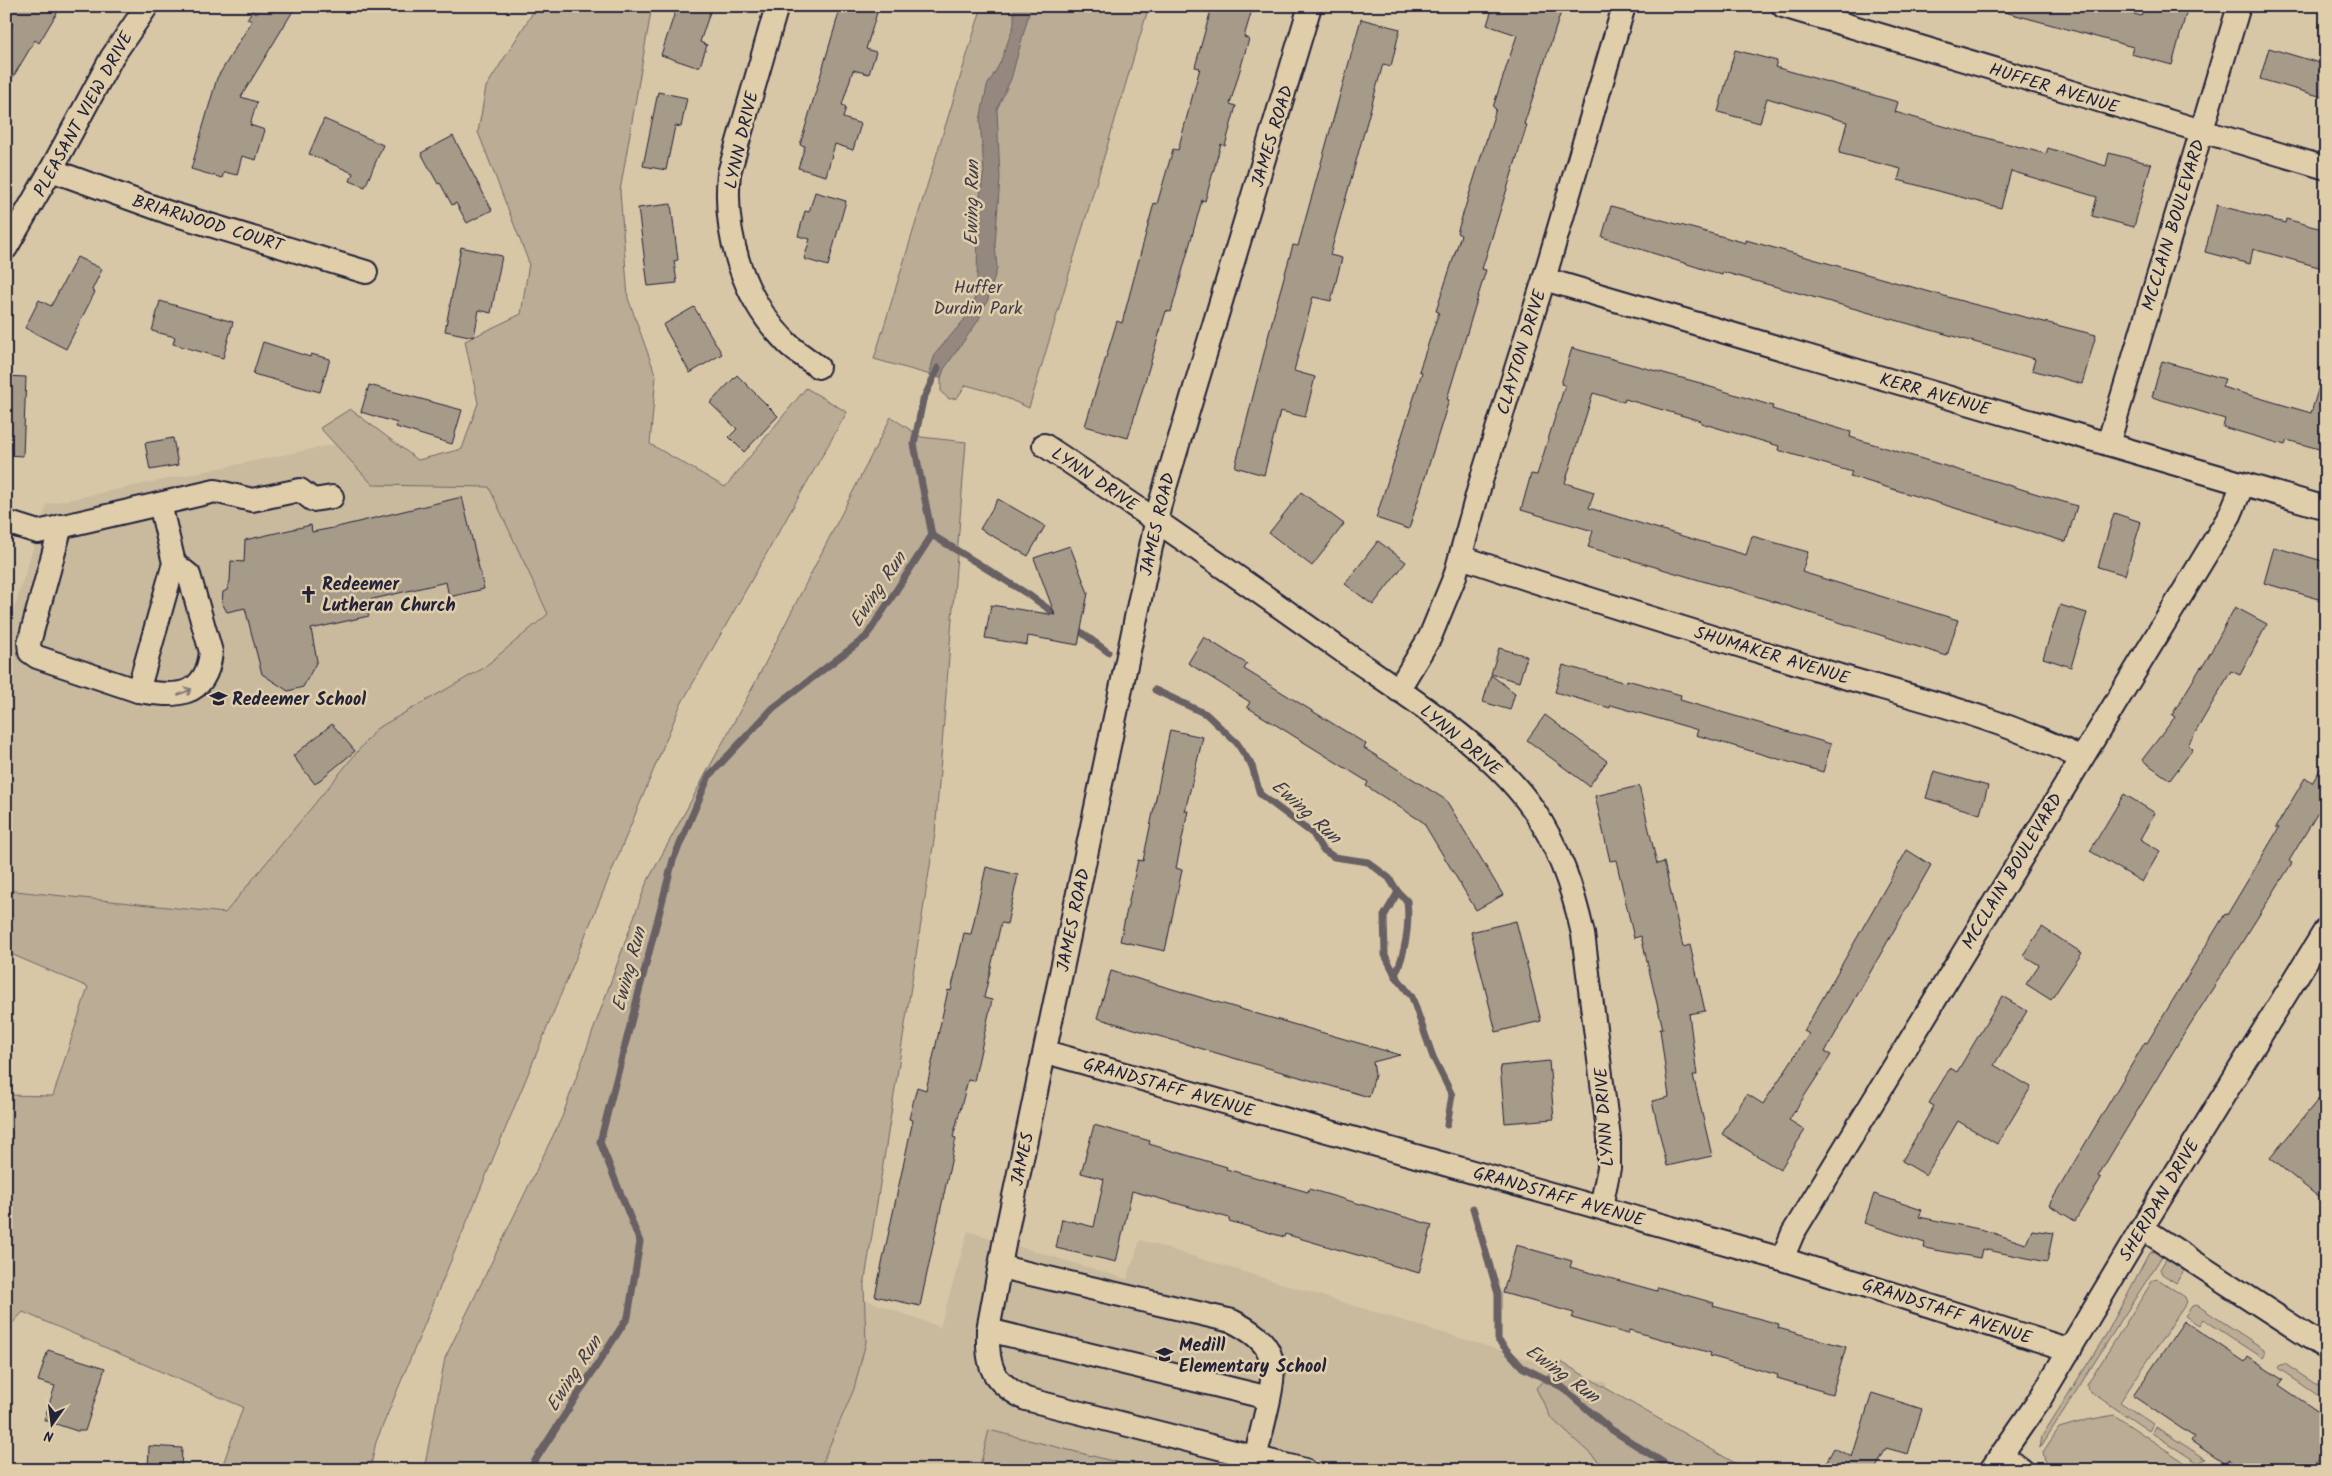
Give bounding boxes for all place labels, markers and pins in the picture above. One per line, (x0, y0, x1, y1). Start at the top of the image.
place label: Redeemer Lutheran Church (322, 571, 456, 621)
church icon: Redeemer Lutheran Church (298, 584, 318, 604)
place label: Redeemer School (232, 686, 366, 715)
school or university icon: Redeemer School (208, 689, 228, 709)
place label: Medill Elementary School (1179, 1332, 1326, 1382)
school or university icon: Medill Elementary School (1155, 1345, 1175, 1365)

